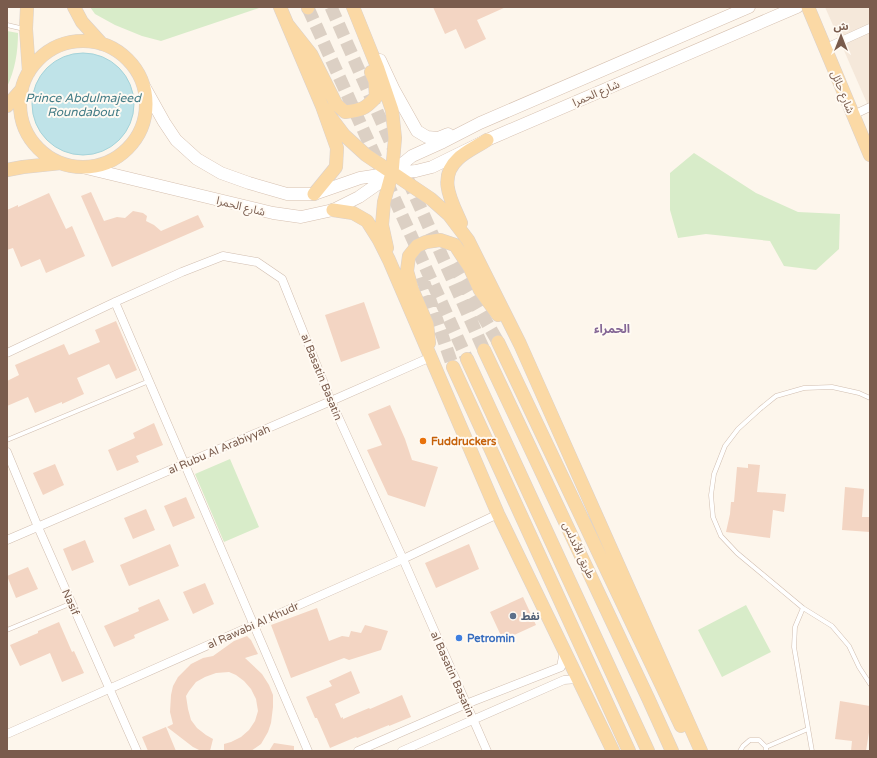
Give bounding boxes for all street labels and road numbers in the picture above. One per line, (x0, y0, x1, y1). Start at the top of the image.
street label: شارع حائل (827, 69, 857, 116)
street label: شارع الحمرا (571, 78, 622, 110)
street label: شارع الحمرا (215, 194, 267, 220)
street label: al Basatin Basatin (298, 332, 345, 422)
street label: al Rubu Al Arabiyyah (166, 422, 272, 477)
street label: طريق الأندلس (560, 520, 597, 581)
street label: Nasif (59, 587, 82, 618)
street label: al Rawabi Al Khudr (205, 599, 302, 651)
street label: al Basatin Basatin (428, 629, 477, 719)

